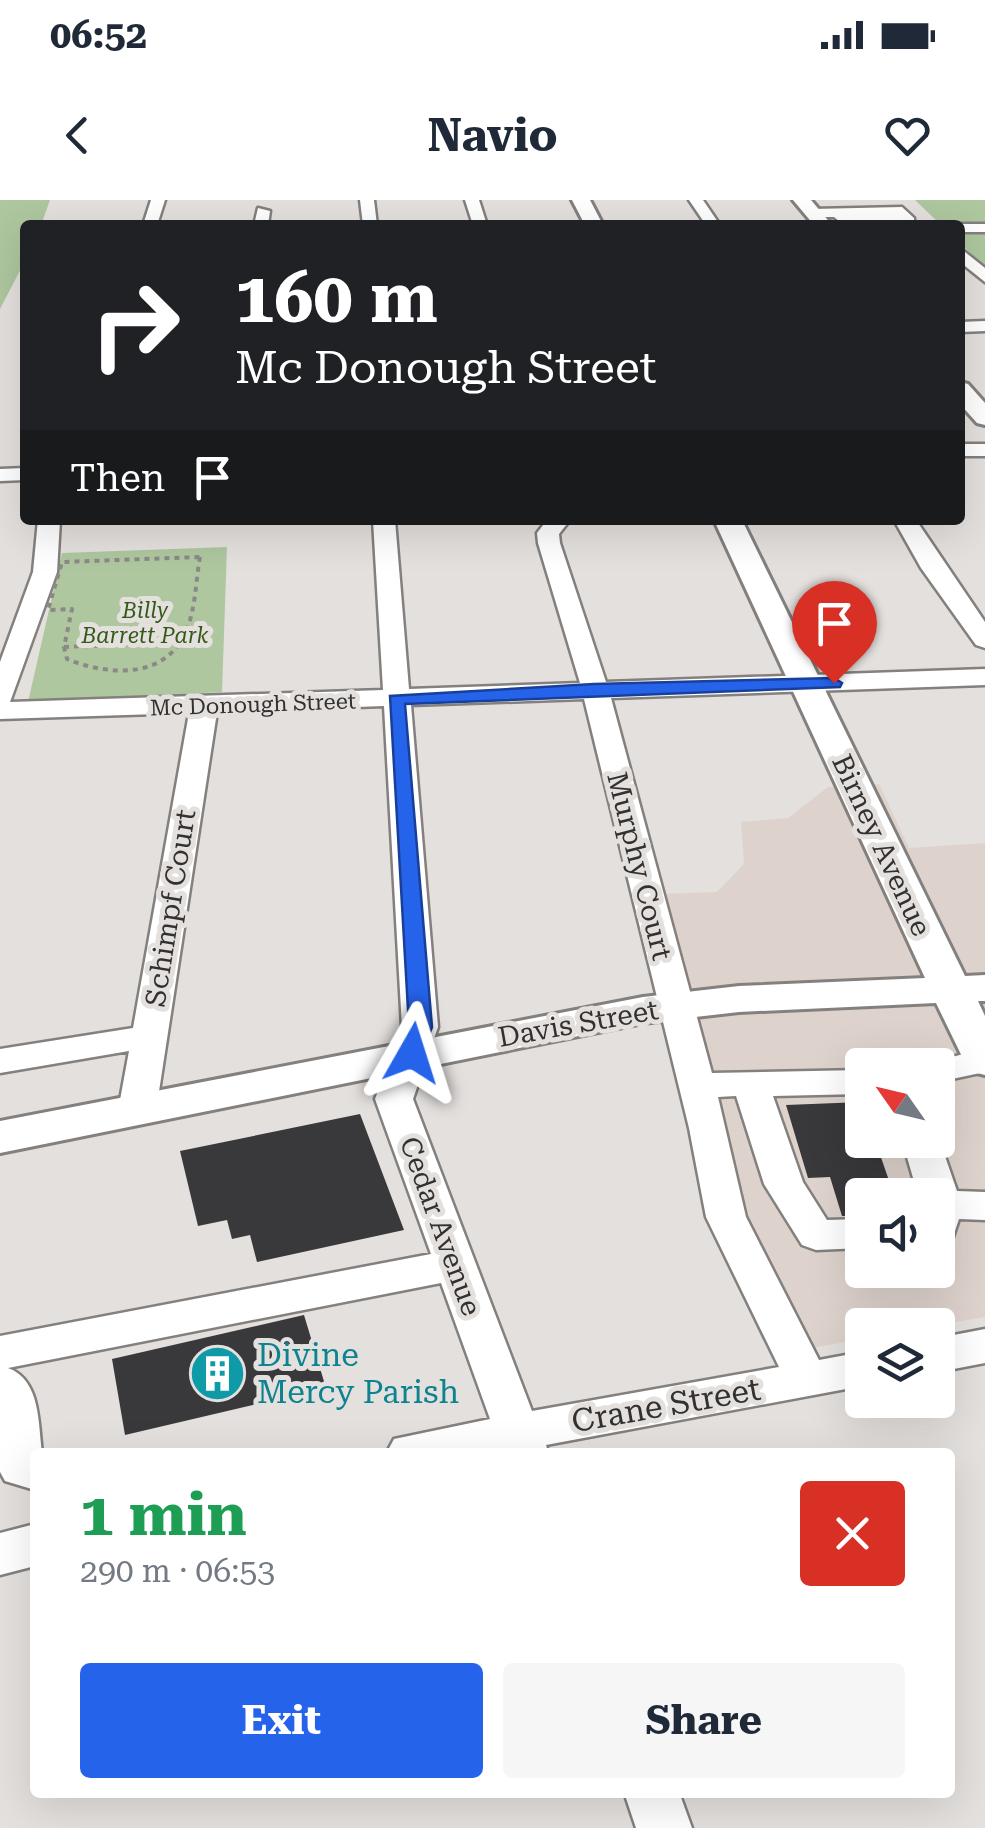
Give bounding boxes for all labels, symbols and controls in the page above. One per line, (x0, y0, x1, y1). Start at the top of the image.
text: 06:52 (50, 13, 147, 57)
icon: back (50, 108, 105, 163)
icon: heart (880, 108, 935, 163)
text: Navio (427, 109, 558, 162)
text: 160 m (235, 257, 438, 339)
icon: right (70, 260, 200, 390)
text: Mc Donough Street (235, 341, 656, 394)
icon: arrive (185, 450, 240, 505)
text: Then (70, 456, 165, 500)
pin (792, 581, 877, 684)
icon: arrive (807, 596, 862, 651)
park label: Billy Barrett Park (81, 598, 208, 648)
street label: Mc Donough Street (150, 688, 356, 721)
street label: Birney Avenue (825, 749, 938, 941)
street label: Murphy Court (600, 769, 679, 964)
street label: Schimpf Court (139, 807, 202, 1009)
street label: Davis Street (495, 993, 661, 1054)
position arrow (360, 1001, 464, 1105)
north arrow (845, 1048, 955, 1158)
map controls (845, 1048, 955, 1418)
street label: Cedar Avenue (393, 1132, 488, 1320)
button: sound (845, 1178, 955, 1288)
button: layers (845, 1308, 955, 1418)
place label: Divine Mercy Parish (257, 1336, 459, 1411)
building icon: Divine Mercy Parish (188, 1343, 248, 1403)
street label: Crane Street (568, 1370, 764, 1440)
text: 1 min (80, 1479, 247, 1550)
button: close (800, 1481, 905, 1586)
text: 290 m · 06:53 (80, 1552, 275, 1590)
button: Exit (80, 1663, 483, 1778)
button: Share (503, 1663, 905, 1778)

